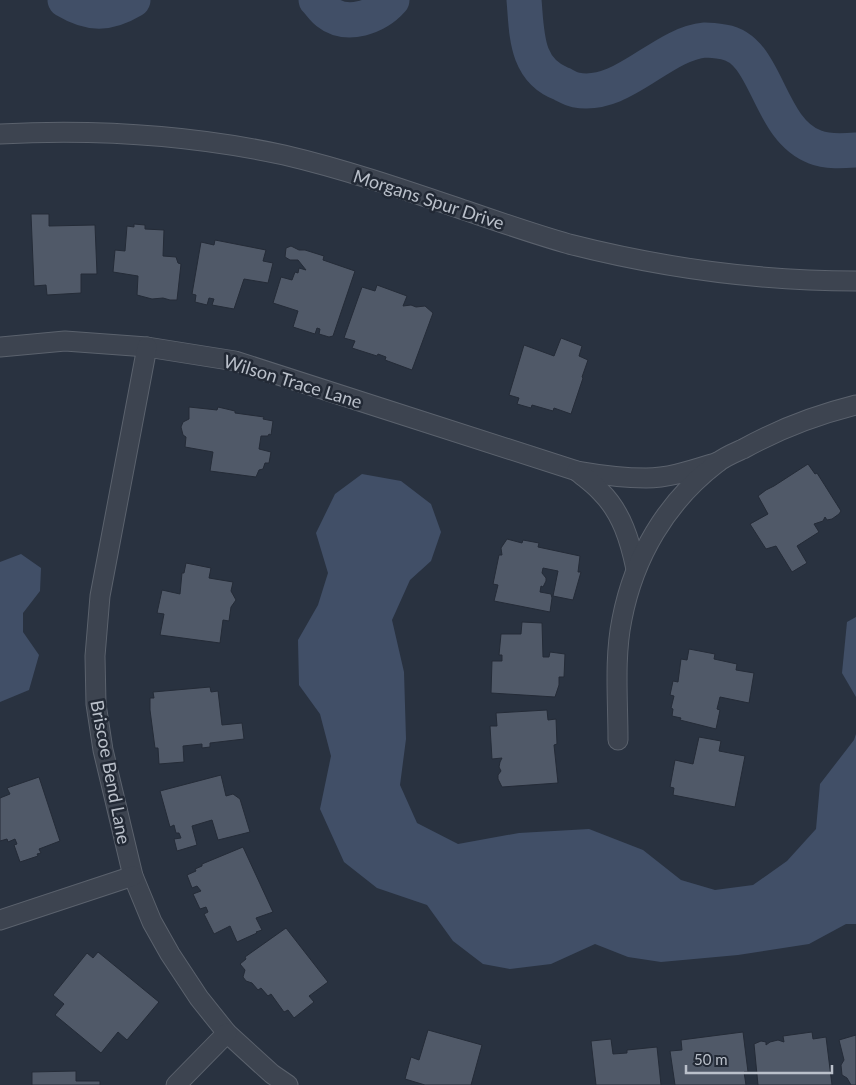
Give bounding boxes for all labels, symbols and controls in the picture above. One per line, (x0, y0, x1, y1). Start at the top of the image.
street label: Morgans Spur Drive (351, 164, 507, 234)
street label: Wilson Trace Lane (221, 349, 365, 413)
street label: Briscoe Bend Lane (86, 698, 136, 846)
scale bar (686, 1042, 832, 1074)
text: 50 m (694, 1050, 728, 1068)

